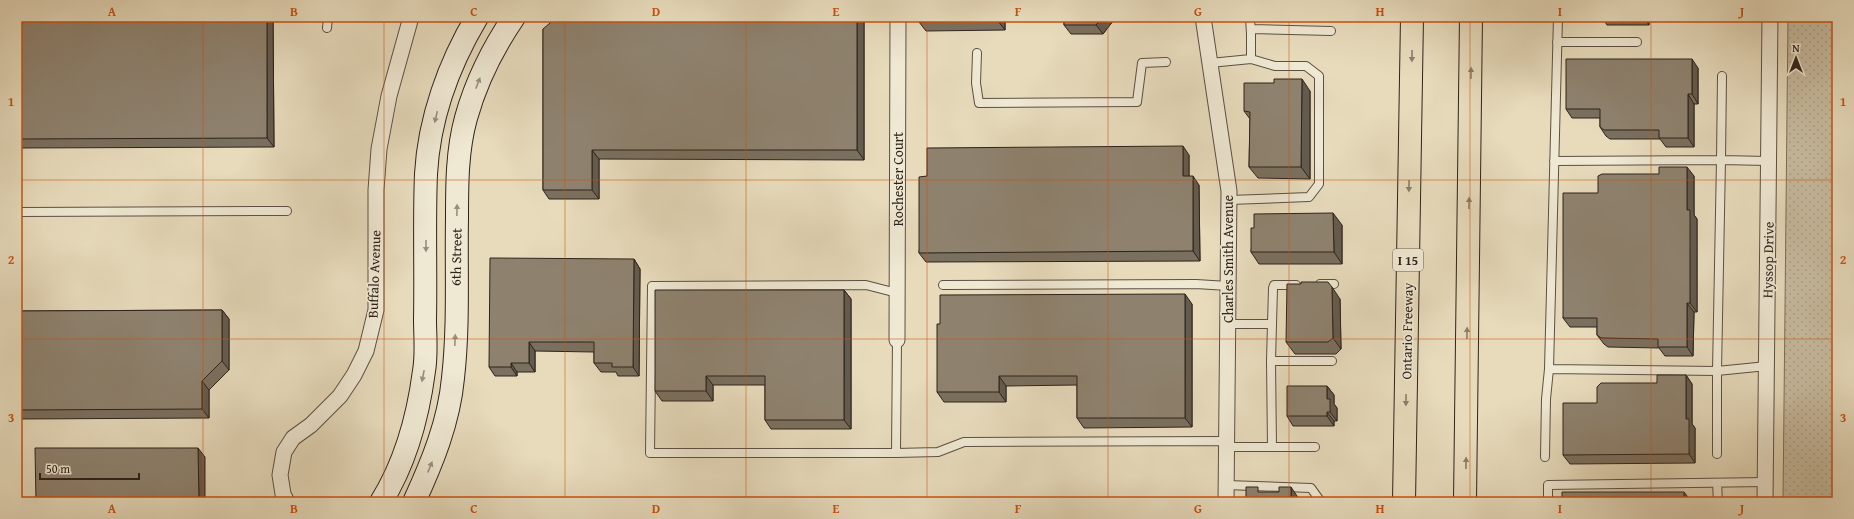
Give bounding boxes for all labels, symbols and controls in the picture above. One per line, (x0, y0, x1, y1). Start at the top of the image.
text: A (108, 2, 117, 21)
text: B (290, 2, 298, 21)
text: C (470, 2, 478, 21)
text: D (652, 2, 660, 21)
text: E (833, 2, 840, 21)
text: F (1015, 2, 1022, 21)
text: G (1194, 2, 1202, 21)
text: H (1375, 2, 1385, 21)
text: I (1558, 2, 1562, 21)
text: J (1738, 2, 1745, 21)
north arrow (1776, 38, 1816, 78)
text: N (1792, 40, 1800, 56)
one-way arrow (1409, 50, 1415, 63)
one-way arrow (1468, 66, 1474, 79)
one-way arrow (476, 76, 482, 88)
text: 1 (8, 92, 14, 111)
text: 1 (1840, 92, 1846, 111)
one-way arrow (432, 111, 438, 123)
street label: Rochester Court (888, 132, 908, 226)
one-way arrow (1406, 180, 1412, 193)
street label: Charles Smith Avenue (1218, 195, 1238, 323)
one-way arrow (1466, 196, 1472, 209)
one-way arrow (454, 203, 460, 216)
street label: Hyssop Drive (1757, 221, 1779, 298)
street label: 6th Street (445, 228, 467, 286)
street label: Buffalo Avenue (362, 229, 386, 318)
one-way arrow (423, 240, 429, 253)
road number: I 15 (1393, 249, 1423, 271)
text: 2 (8, 250, 15, 269)
text: 2 (1840, 250, 1847, 269)
street label: Ontario Freeway (1396, 282, 1418, 380)
one-way arrow (1464, 326, 1470, 339)
one-way arrow (452, 333, 458, 346)
one-way arrow (420, 370, 426, 382)
one-way arrow (1402, 394, 1409, 406)
text: 3 (8, 408, 14, 427)
text: 3 (1840, 408, 1846, 427)
scale bar (40, 455, 139, 481)
one-way arrow (1463, 456, 1469, 469)
text: 50 m (46, 460, 70, 477)
one-way arrow (427, 461, 433, 472)
text: A (108, 499, 117, 518)
text: B (290, 499, 298, 518)
text: C (470, 499, 478, 518)
text: D (652, 499, 660, 518)
text: E (833, 499, 840, 518)
text: F (1015, 499, 1022, 518)
text: G (1194, 499, 1202, 518)
text: H (1375, 499, 1385, 518)
text: I (1558, 499, 1562, 518)
text: J (1738, 499, 1745, 518)

